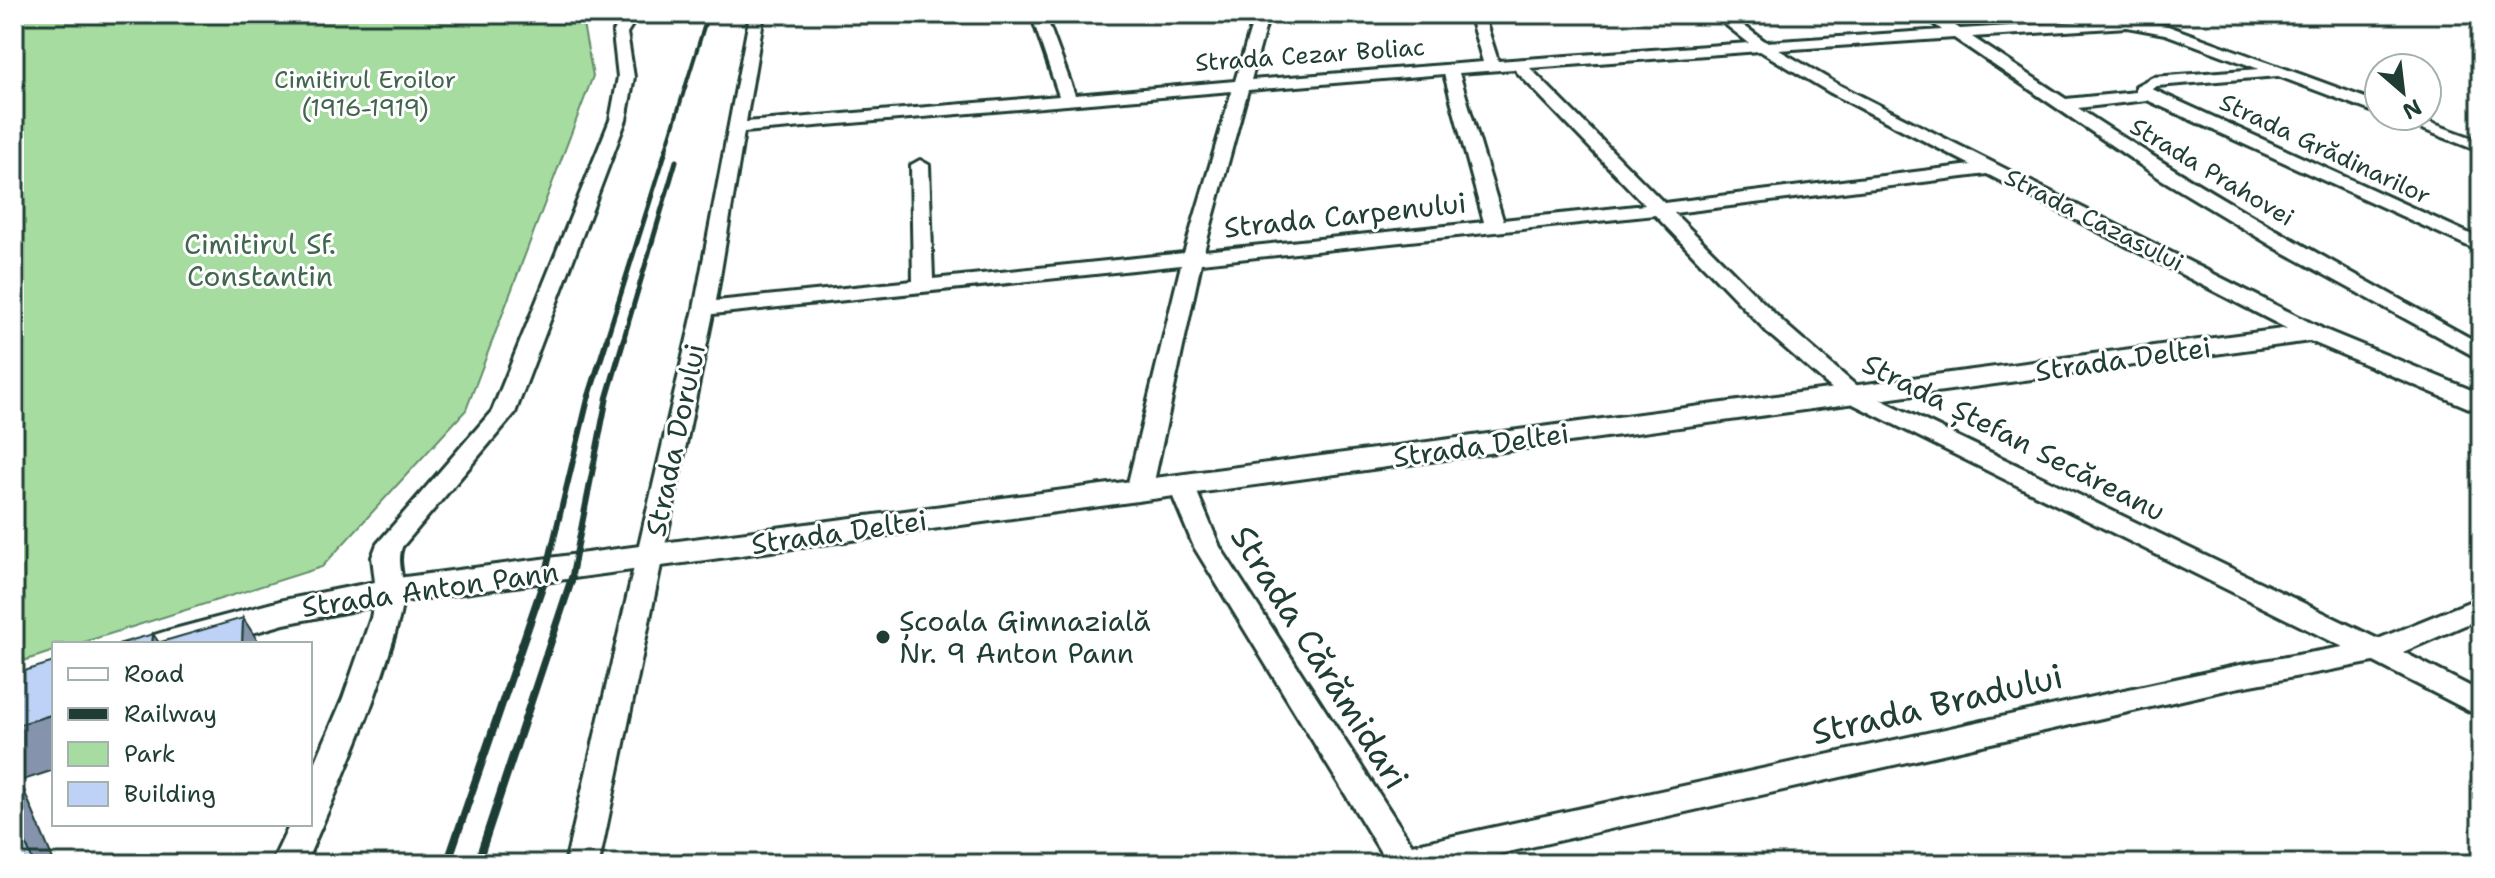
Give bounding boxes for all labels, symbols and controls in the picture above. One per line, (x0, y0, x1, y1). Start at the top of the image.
street label: Strada Cezar Boliac (1194, 31, 1426, 79)
north arrow (2363, 52, 2443, 132)
park label: Cimitirul Eroilor (1916-1919) (274, 64, 456, 124)
street label: Strada Grădinarilor (2214, 86, 2436, 212)
text: N (2398, 92, 2427, 126)
street label: Strada Prahovei (2124, 110, 2300, 234)
street label: Strada Cazasului (1999, 161, 2189, 279)
street label: Strada Carpenului (1222, 183, 1468, 247)
park label: Cimitirul Sf. Constantin (184, 225, 336, 295)
street label: Strada Deltei (2033, 328, 2213, 390)
street label: Strada Dorului (636, 340, 714, 540)
street label: Strada Ștefan Secăreanu (1856, 344, 2172, 531)
street label: Strada Deltei (1391, 414, 1571, 476)
street label: Strada Deltei (749, 501, 929, 563)
street label: Strada Cărămidari (1220, 516, 1420, 798)
street label: Strada Anton Pann (299, 552, 561, 626)
place label: Școala Gimnazială Nr. 9 Anton Pann (899, 602, 1151, 672)
marker: Școala Gimnazială Nr. 9 Anton Pann (874, 628, 892, 646)
legend (52, 642, 312, 826)
street label: Strada Bradului (1807, 653, 2067, 755)
text: Road (124, 658, 184, 690)
text: Railway (124, 698, 217, 730)
text: Park (124, 738, 176, 770)
text: Building (124, 778, 216, 810)

